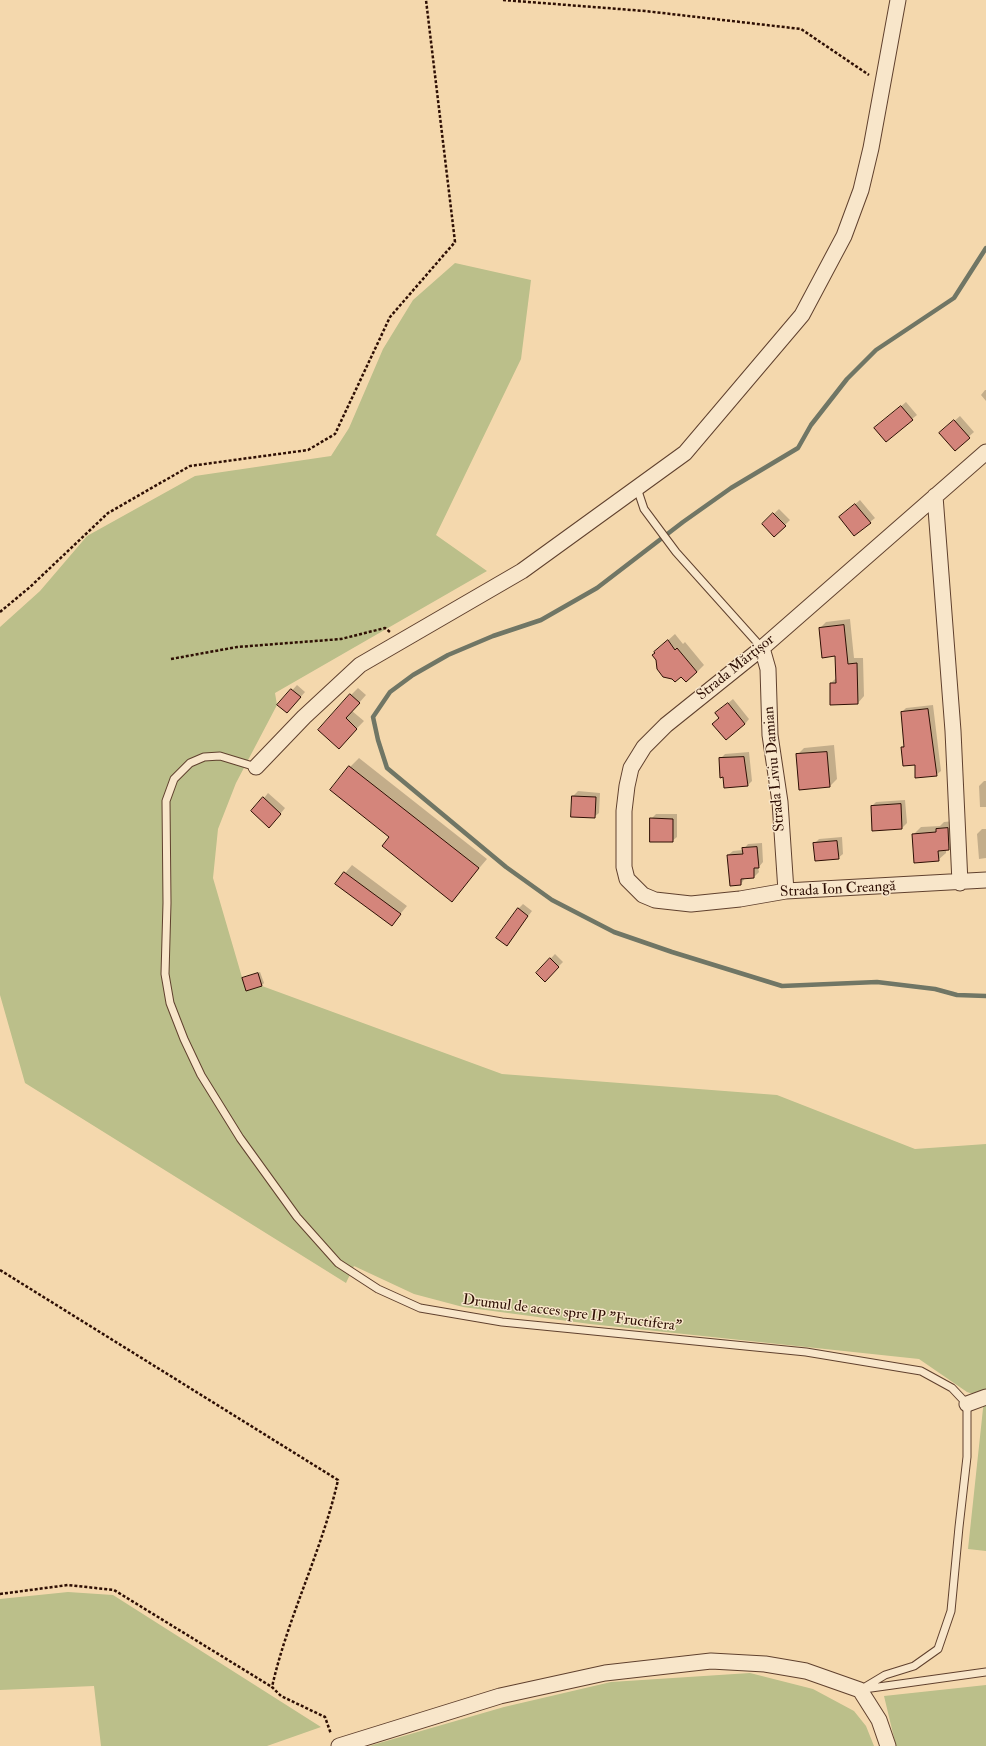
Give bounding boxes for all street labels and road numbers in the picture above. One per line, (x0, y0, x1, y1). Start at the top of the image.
street label: Strada Mărțișor (694, 631, 778, 705)
street label: Strada Liviu Damian (761, 706, 789, 832)
street label: Strada Ion Creangă (780, 878, 896, 902)
street label: Drumul de acces spre IP "Fructifera" (462, 1292, 682, 1336)

